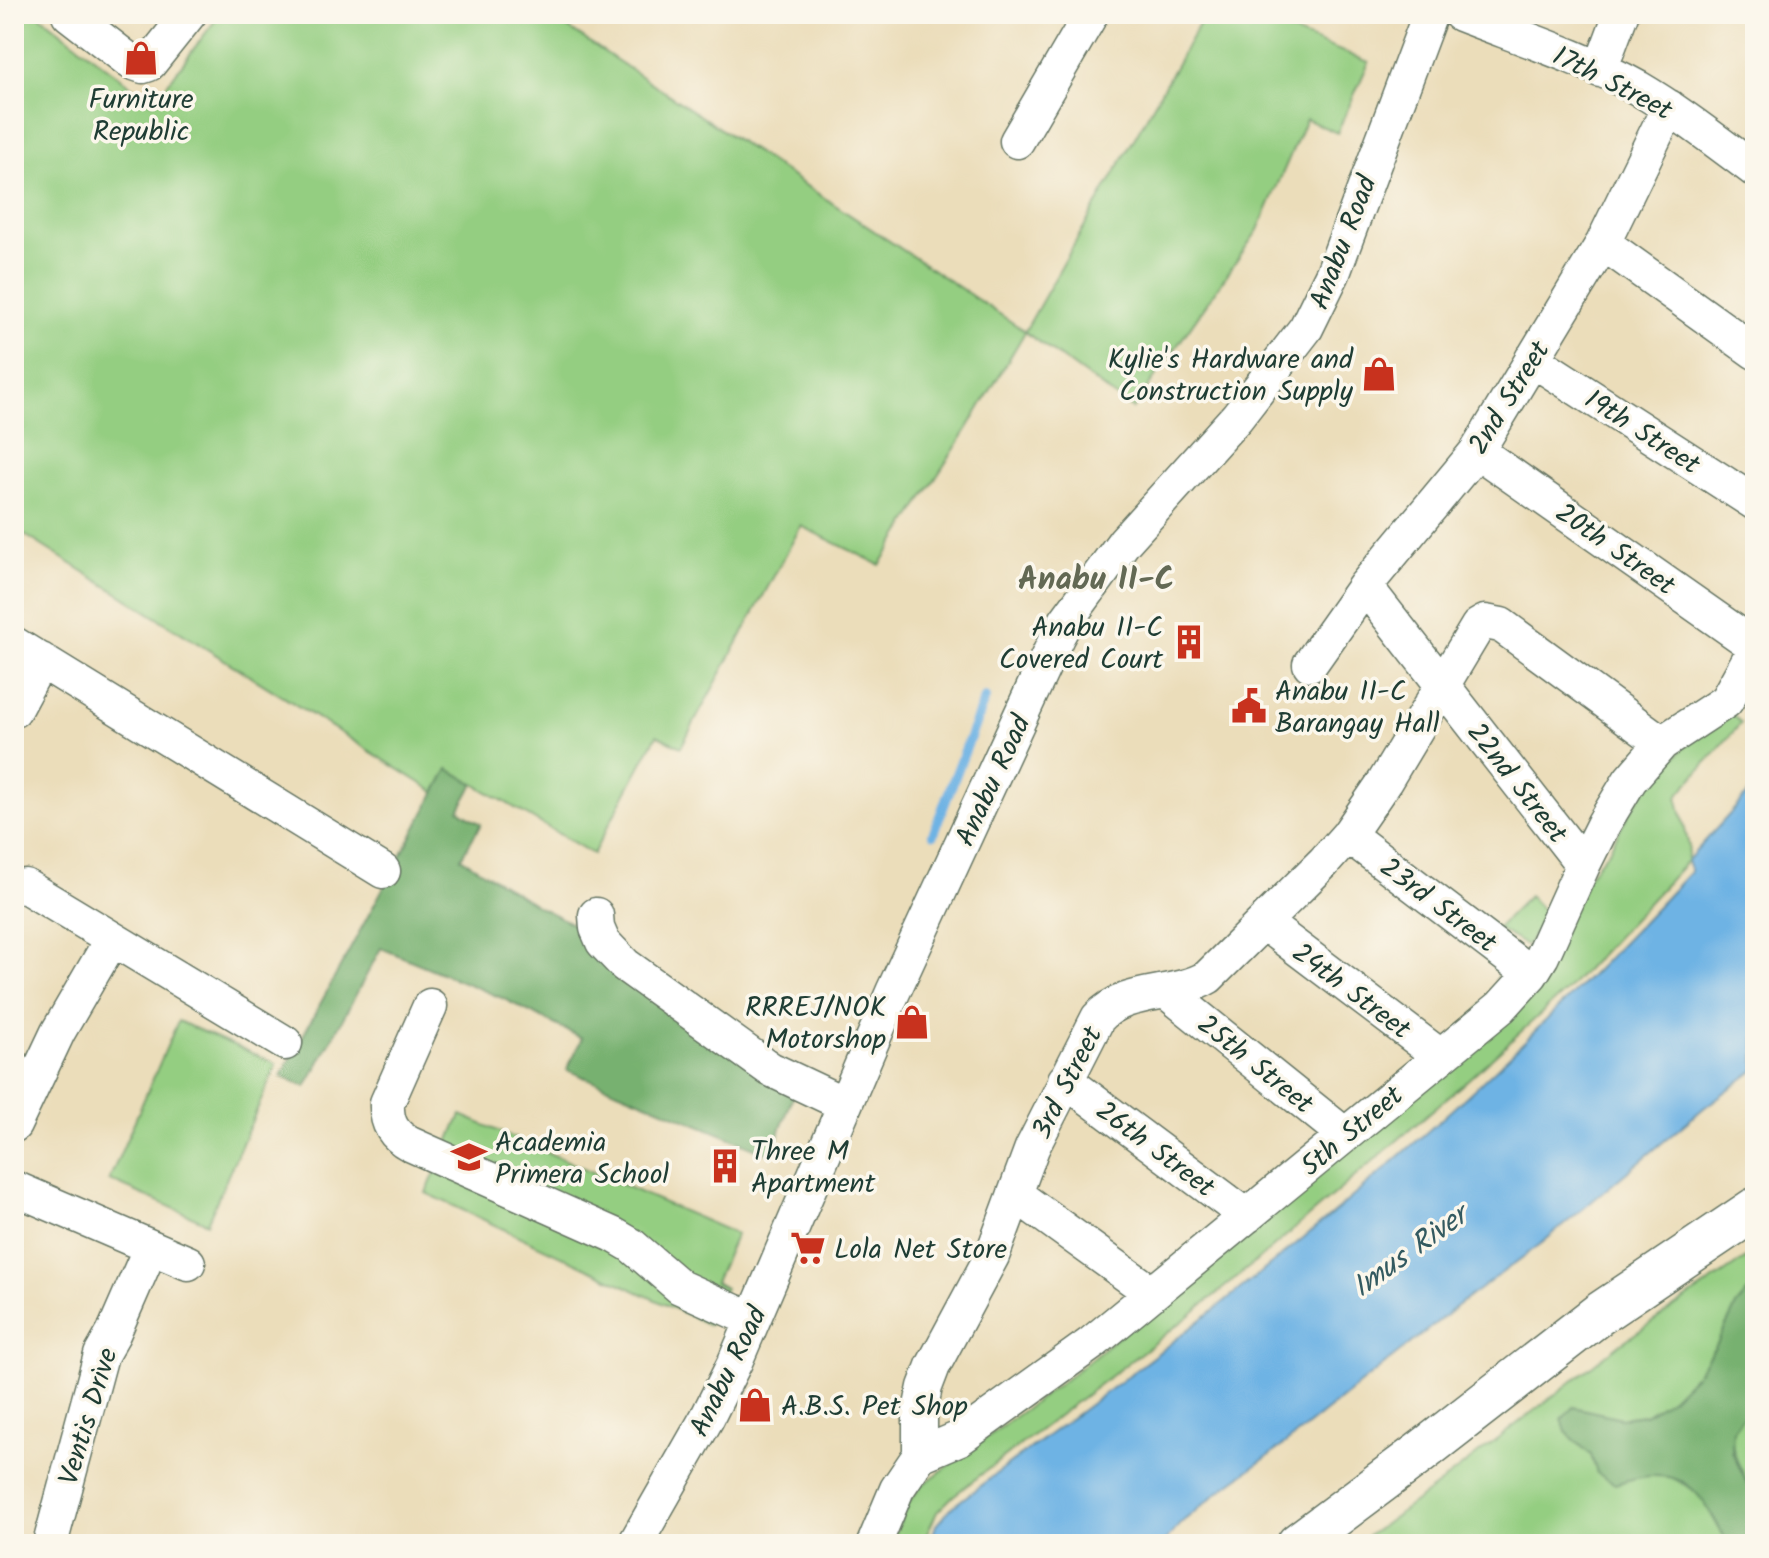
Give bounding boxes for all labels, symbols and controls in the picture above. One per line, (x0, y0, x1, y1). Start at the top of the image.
street label: 17th Street (1544, 35, 1681, 134)
shop icon: Furniture Republic (122, 39, 160, 77)
place label: Furniture Republic (88, 78, 194, 155)
street label: Anabu Road (1298, 168, 1391, 317)
street label: 2nd Street (1457, 331, 1564, 464)
place label: Kylie's Hardware and Construction Supply (1108, 338, 1354, 415)
shop icon: Kylie's Hardware and Construction Supply (1360, 355, 1398, 393)
street label: 19th Street (1575, 379, 1710, 488)
street label: 20th Street (1545, 492, 1685, 609)
district label: Anabu II-C (1018, 555, 1174, 606)
place label: Anabu II-C Covered Court (999, 606, 1164, 683)
building icon: Anabu II-C Covered Court (1170, 623, 1208, 661)
place label: Anabu II-C Barangay Hall (1275, 670, 1440, 747)
public building icon: Anabu II-C Barangay Hall (1230, 687, 1268, 725)
street label: Anabu Road (944, 707, 1045, 854)
street label: 22nd Street (1454, 713, 1579, 855)
street label: 23rd Street (1369, 847, 1507, 966)
street label: 24th Street (1281, 932, 1421, 1053)
place label: RRREJ/NOK Motorshop (745, 986, 886, 1063)
shop icon: RRREJ/NOK Motorshop (893, 1003, 931, 1041)
street label: 25th Street (1186, 1004, 1324, 1127)
street label: 3rd Street (1021, 1018, 1116, 1147)
street label: 5th Street (1291, 1074, 1415, 1189)
street label: 26th Street (1085, 1090, 1225, 1211)
place label: Academia Primera School (495, 1121, 669, 1198)
place label: Three M Apartment (751, 1130, 876, 1207)
school or university icon: Academia Primera School (450, 1138, 488, 1176)
building icon: Three M Apartment (706, 1147, 744, 1185)
water label: Imus River (1342, 1190, 1483, 1311)
place label: Lola Net Store (834, 1228, 1007, 1273)
supermarket icon: Lola Net Store (789, 1229, 827, 1267)
street label: Anabu Road (678, 1298, 781, 1445)
street label: Ventis Drive (47, 1342, 132, 1491)
place label: A.B.S. Pet Shop (781, 1385, 968, 1430)
shop icon: A.B.S. Pet Shop (736, 1386, 774, 1424)

